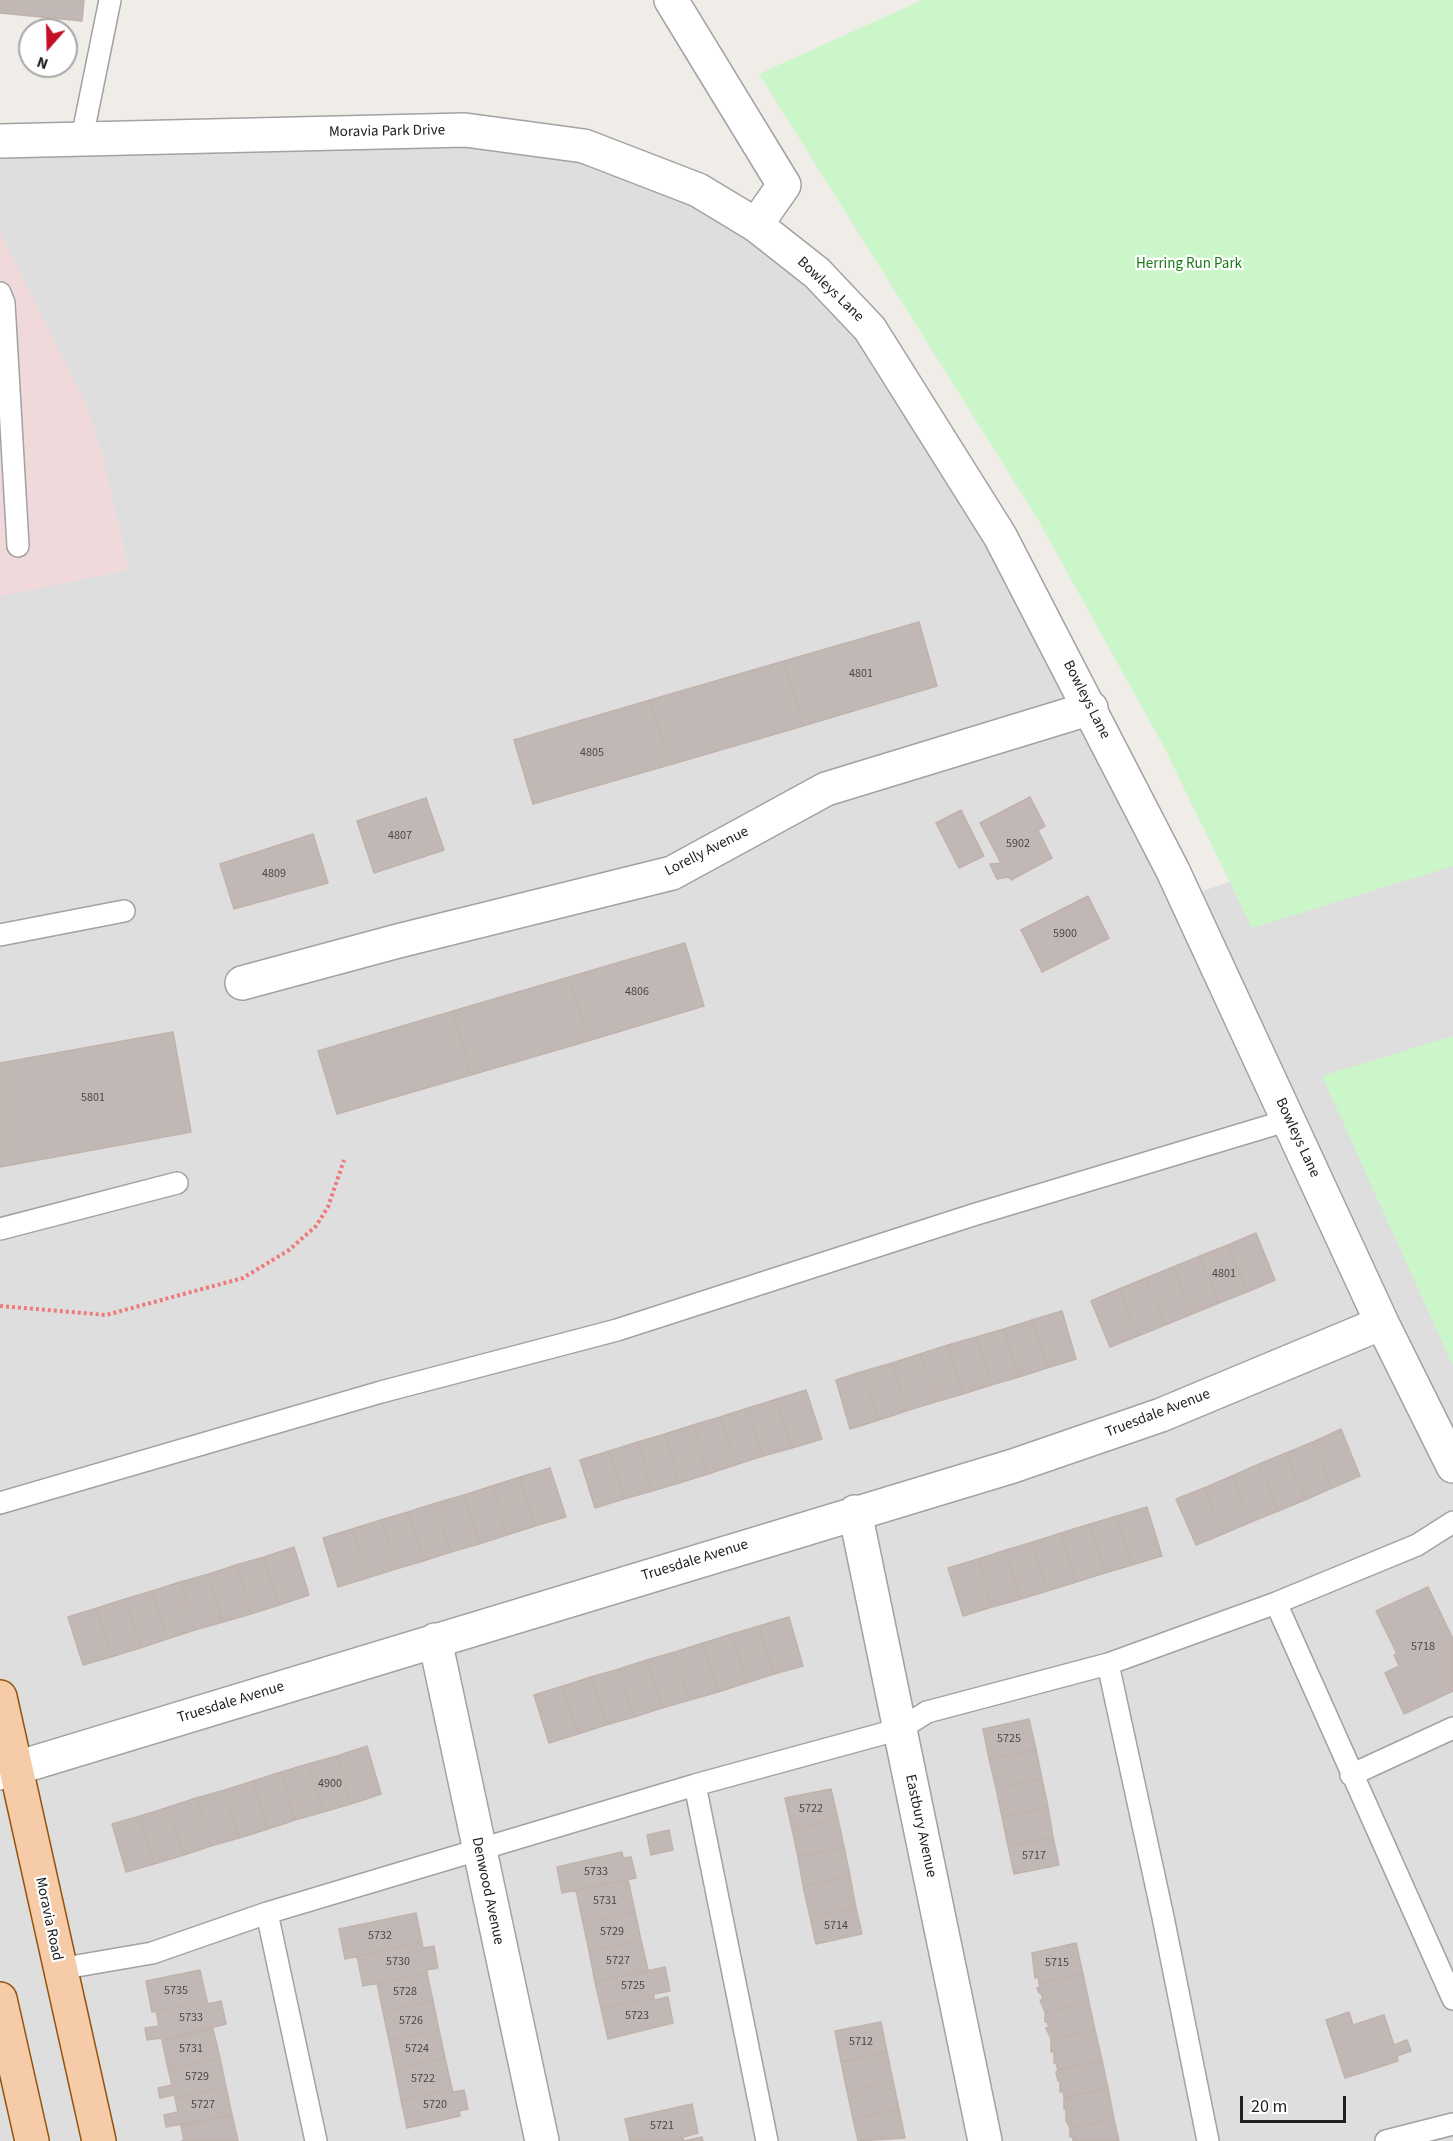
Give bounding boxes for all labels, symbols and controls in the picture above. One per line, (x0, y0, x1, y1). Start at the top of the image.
north arrow (18, 18, 78, 78)
text: N (34, 51, 51, 75)
street label: Moravia Park Drive (329, 122, 445, 142)
street label: Bowleys Lane (793, 254, 867, 326)
park label: Herring Run Park (1136, 256, 1242, 274)
street label: Bowleys Lane (1059, 658, 1113, 742)
house number: 4801 (849, 667, 873, 681)
house number: 4805 (580, 746, 604, 760)
street label: Lorelly Avenue (662, 823, 752, 881)
house number: 4807 (388, 829, 412, 843)
house number: 5902 (1006, 837, 1030, 851)
house number: 4809 (262, 867, 286, 881)
house number: 5900 (1053, 927, 1077, 941)
house number: 4806 (625, 985, 649, 999)
house number: 5801 (81, 1091, 105, 1105)
street label: Bowleys Lane (1271, 1095, 1323, 1181)
house number: 4801 (1212, 1267, 1236, 1281)
street label: Truesdale Avenue (1103, 1386, 1213, 1442)
street label: Truesdale Avenue (639, 1536, 751, 1586)
house number: 5718 (1411, 1640, 1435, 1654)
street label: Truesdale Avenue (175, 1678, 287, 1728)
house number: 5725 (997, 1732, 1021, 1746)
street label: Eastbury Avenue (900, 1773, 940, 1879)
house number: 4900 (318, 1777, 342, 1791)
house number: 5722 (799, 1802, 823, 1816)
street label: Denwood Avenue (467, 1836, 507, 1946)
house number: 5717 (1022, 1849, 1046, 1863)
house number: 5733 (584, 1865, 608, 1879)
street label: Moravia Road (30, 1876, 66, 1962)
house number: 5731 (593, 1894, 617, 1908)
house number: 5714 (824, 1919, 848, 1933)
house number: 5729 (600, 1925, 624, 1939)
house number: 5732 (368, 1929, 392, 1943)
house number: 5727 (606, 1954, 630, 1968)
house number: 5730 (386, 1955, 410, 1969)
house number: 5715 (1045, 1956, 1069, 1970)
house number: 5725 (621, 1979, 645, 1993)
house number: 5735 (164, 1984, 188, 1998)
house number: 5728 (393, 1985, 417, 1999)
house number: 5723 (625, 2009, 649, 2023)
house number: 5733 (179, 2011, 203, 2025)
house number: 5726 (399, 2014, 423, 2028)
house number: 5712 (849, 2035, 873, 2049)
house number: 5731 (179, 2042, 203, 2056)
house number: 5724 (405, 2042, 429, 2056)
house number: 5729 (185, 2070, 209, 2084)
house number: 5722 (411, 2072, 435, 2086)
scale bar (1243, 2084, 1350, 2122)
text: 20 m (1251, 2094, 1287, 2119)
house number: 5727 (191, 2098, 215, 2112)
house number: 5720 (423, 2098, 447, 2112)
house number: 5721 (650, 2119, 674, 2133)

